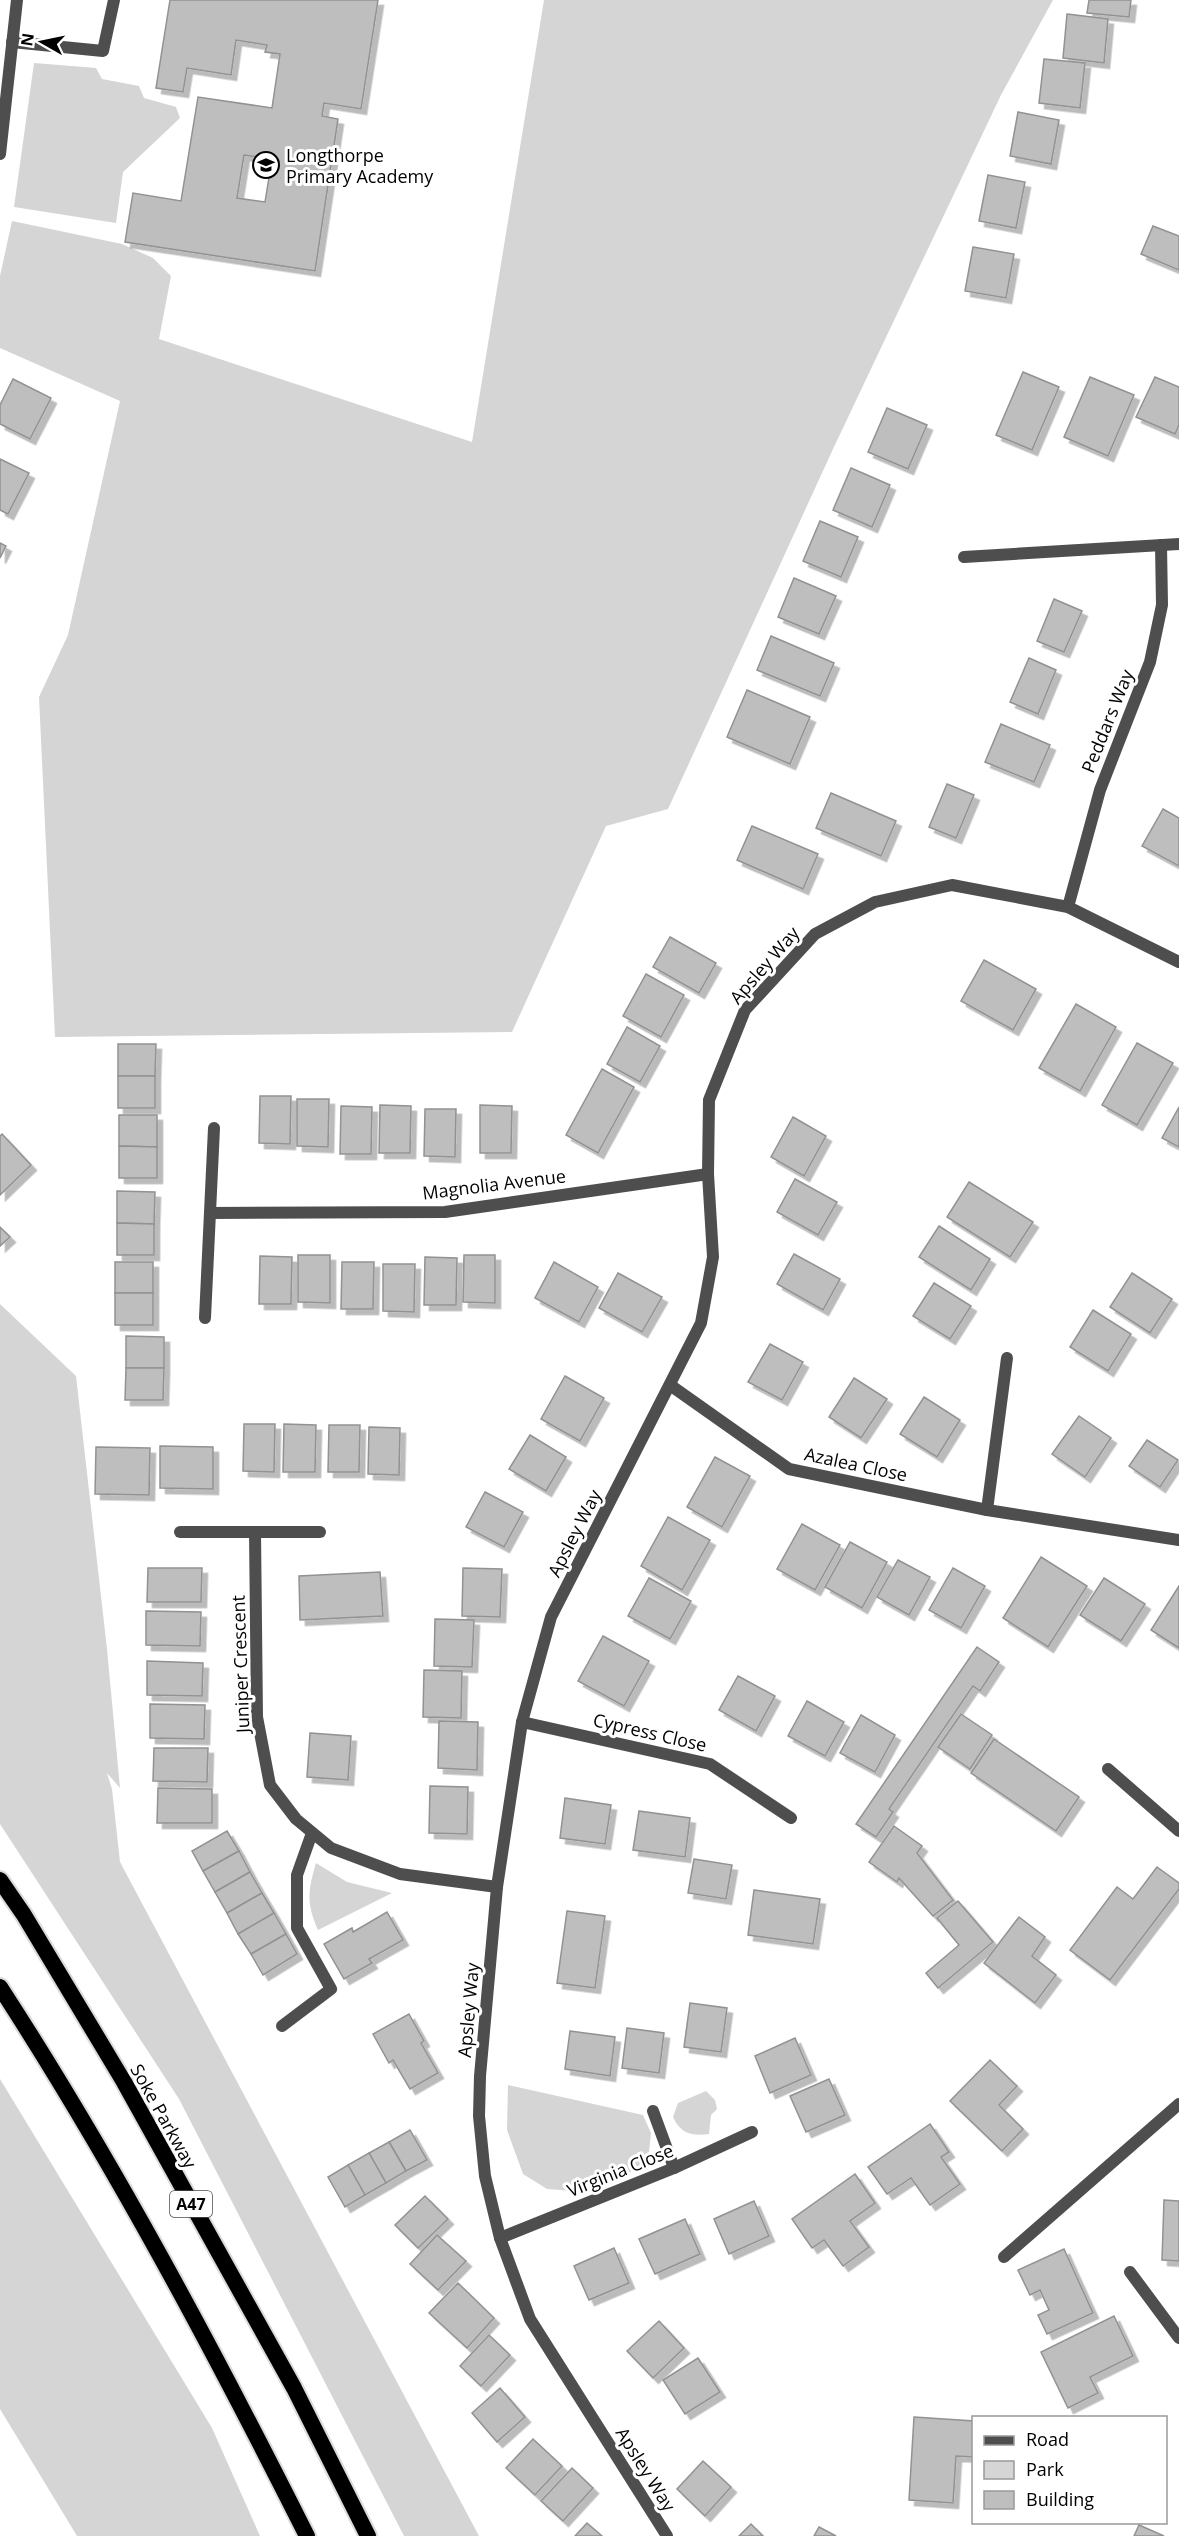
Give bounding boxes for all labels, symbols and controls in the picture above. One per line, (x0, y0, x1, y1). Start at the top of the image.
north arrow (12, 12, 72, 72)
text: N (15, 32, 39, 48)
place label: Longthorpe Primary Academy (286, 143, 434, 188)
school or university icon: Longthorpe Primary Academy (251, 150, 281, 180)
street label: Peddars Way (1075, 665, 1139, 776)
street label: Apsley Way (724, 921, 805, 1009)
street label: Magnolia Avenue (421, 1163, 567, 1205)
street label: Azalea Close (802, 1441, 910, 1487)
street label: Apsley Way (542, 1484, 607, 1581)
street label: Juniper Crescent (226, 1595, 254, 1735)
street label: Cypress Close (591, 1707, 709, 1757)
street label: Apsley Way (452, 1961, 484, 2058)
street label: Soke Parkway (125, 2060, 203, 2173)
street label: Virginia Close (563, 2138, 677, 2202)
road number: A47 (170, 2191, 212, 2217)
legend (972, 2416, 1167, 2524)
street label: Apsley Way (611, 2422, 682, 2516)
text: Road (1026, 2427, 1069, 2451)
text: Park (1026, 2457, 1064, 2481)
text: Building (1026, 2487, 1094, 2511)

